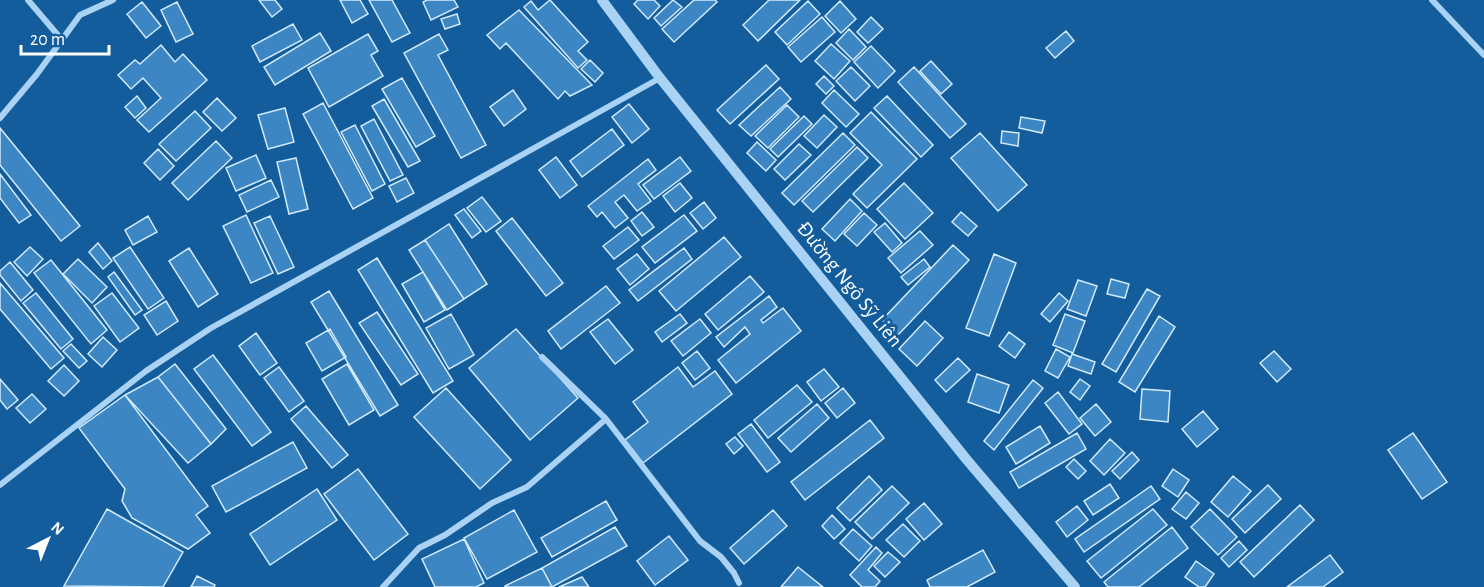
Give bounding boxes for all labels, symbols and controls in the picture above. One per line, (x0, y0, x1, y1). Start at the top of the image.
scale bar (21, 18, 110, 56)
text: 20 m (30, 31, 65, 49)
street label: Đường Ngô Sỹ Liên (793, 218, 906, 351)
north arrow (18, 509, 78, 569)
text: N (48, 519, 67, 538)

